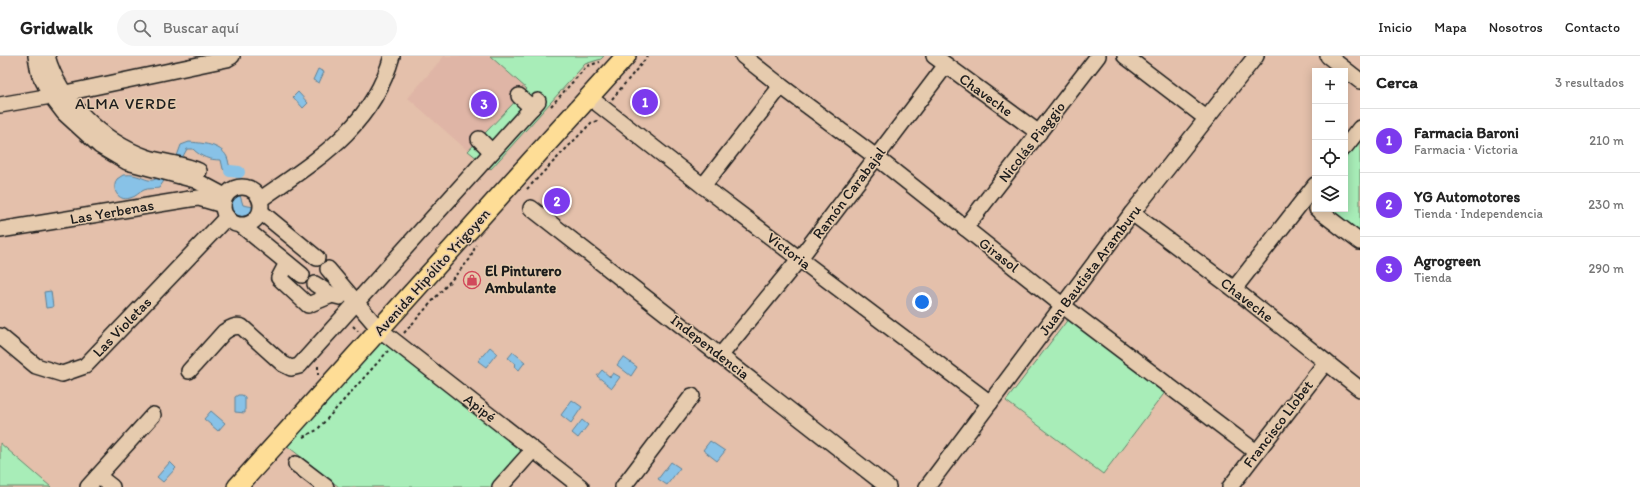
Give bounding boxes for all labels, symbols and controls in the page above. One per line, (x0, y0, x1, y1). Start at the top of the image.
search box (117, 10, 397, 46)
text: Gridwalk (20, 16, 93, 39)
icon: search (131, 17, 153, 39)
text: Buscar aquí (163, 19, 239, 37)
text: Inicio (1378, 19, 1412, 36)
text: Mapa (1434, 19, 1467, 36)
text: Nosotros (1489, 19, 1543, 36)
text: Contacto (1565, 19, 1620, 36)
map controls (1312, 68, 1348, 212)
button: + (1312, 68, 1348, 104)
street label: Chaveche (956, 70, 1016, 120)
text: Cerca (1376, 72, 1418, 92)
text: 3 resultados (1555, 75, 1624, 90)
pin: 1 (632, 87, 658, 117)
pin: 3 (471, 89, 497, 119)
district label: ALMA VERDE (75, 94, 177, 113)
street label: Nicolás Piaggio (995, 98, 1069, 186)
button: − (1312, 104, 1348, 140)
text: Farmacia Baroni (1414, 124, 1519, 142)
text: 1 (1386, 133, 1392, 148)
text: 210 m (1589, 133, 1624, 148)
button: locate (1312, 140, 1348, 176)
text: Farmacia · Victoria (1414, 142, 1518, 157)
street label: Ramón Carabajal (809, 143, 890, 242)
button: layers (1312, 176, 1348, 212)
pin: 2 (544, 186, 570, 216)
text: YG Automotores (1414, 188, 1520, 206)
street label: Las Yerbenas (69, 196, 156, 228)
text: 2 (1386, 197, 1392, 212)
text: 230 m (1588, 197, 1624, 212)
street label: Juan Bautista Aramburu (1035, 201, 1145, 339)
street label: Avenida Hipólito Yrigoyen (370, 204, 494, 339)
text: Tienda · Independencia (1414, 206, 1543, 221)
street label: Victoria (763, 229, 815, 273)
street label: Girasol (975, 234, 1023, 277)
text: Agrogreen (1414, 252, 1481, 270)
text: 3 (1385, 261, 1393, 276)
text: 290 m (1588, 261, 1624, 276)
place label: El Pinturero Ambulante (484, 262, 562, 297)
shop icon: El Pinturero Ambulante (462, 270, 482, 290)
text: Tienda (1414, 270, 1452, 285)
street label: Chaveche (1217, 274, 1277, 326)
your location (912, 292, 932, 312)
street label: Las Violetas (89, 293, 155, 361)
street label: Independencia (667, 311, 753, 384)
street label: Francisco Llobet (1239, 376, 1317, 471)
street label: Apipé (460, 390, 500, 426)

